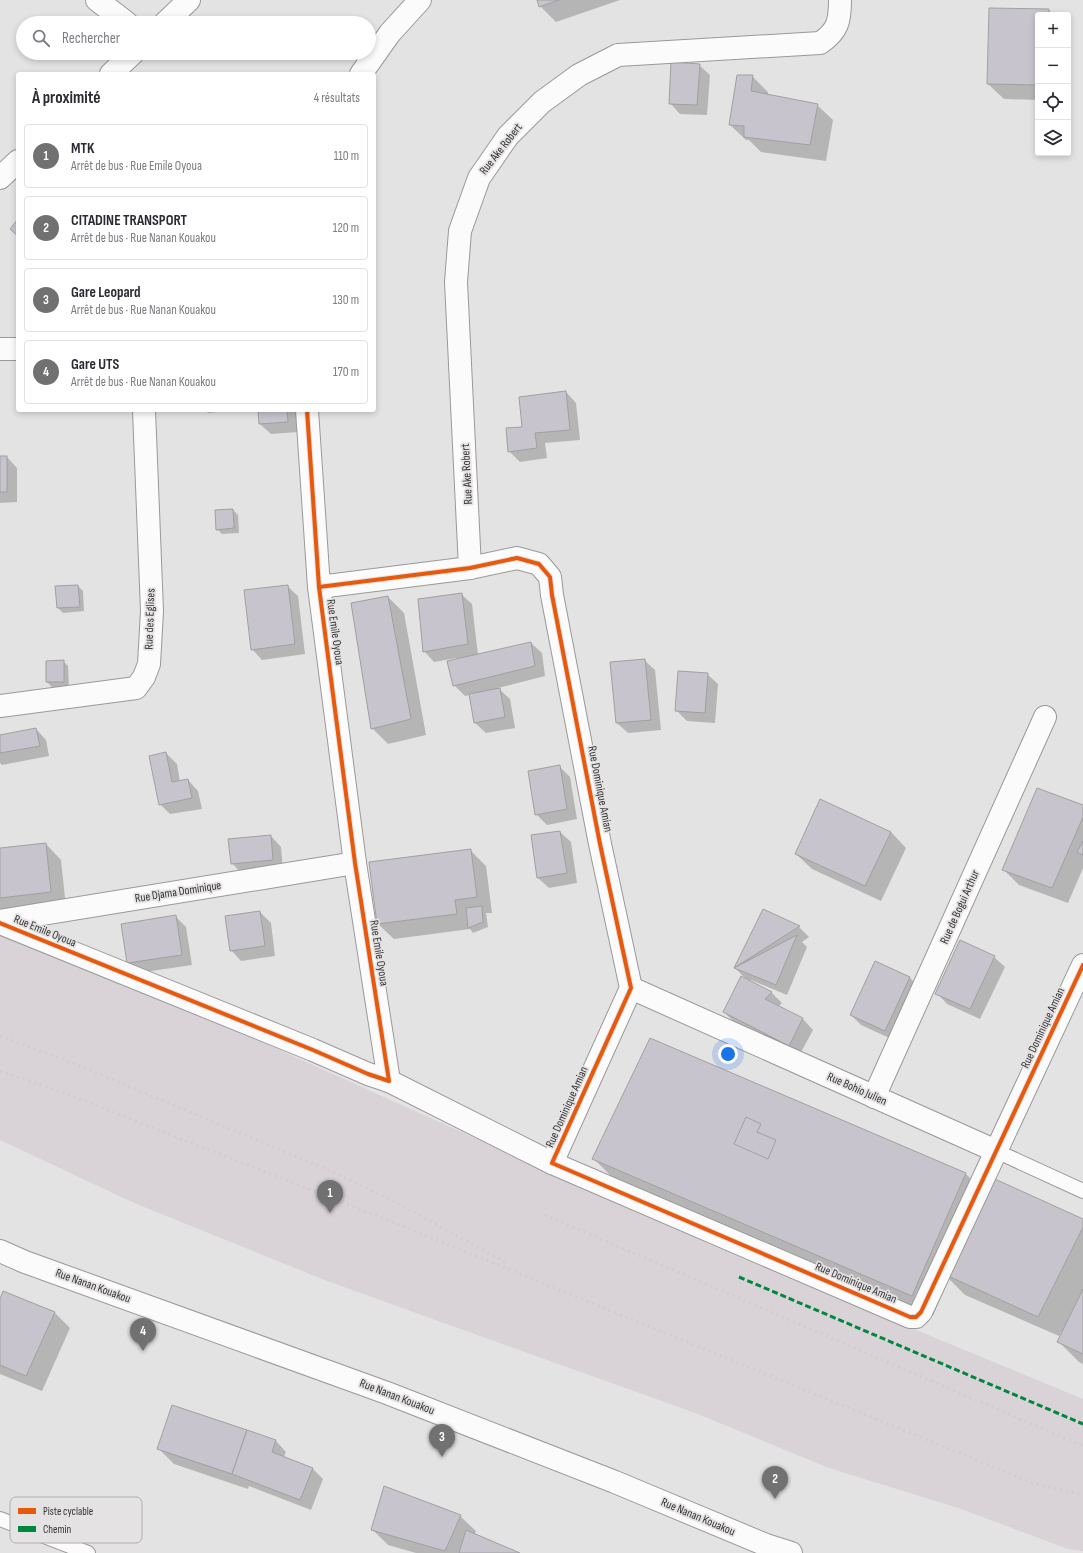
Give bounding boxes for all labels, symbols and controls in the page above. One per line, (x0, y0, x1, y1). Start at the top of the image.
map controls (1035, 12, 1071, 156)
button: + (1035, 12, 1071, 48)
search box (16, 16, 376, 60)
icon: search (30, 27, 52, 49)
text: Rechercher (62, 29, 120, 48)
button: − (1035, 48, 1071, 84)
button: locate (1035, 84, 1071, 120)
text: À proximité (32, 88, 100, 108)
text: 4 résultats (314, 90, 360, 106)
street label: Rue Ake Robert (476, 120, 526, 178)
button: layers (1035, 120, 1071, 156)
text: MTK (71, 139, 94, 158)
text: 1 (43, 148, 49, 164)
text: 110 m (334, 148, 359, 164)
text: Arrêt de bus · Rue Emile Oyoua (71, 158, 202, 174)
text: CITADINE TRANSPORT (71, 211, 187, 230)
text: 2 (43, 220, 49, 236)
text: 120 m (333, 220, 359, 236)
text: Arrêt de bus · Rue Nanan Kouakou (71, 230, 216, 246)
text: Gare Leopard (71, 283, 141, 302)
text: 3 (43, 292, 49, 308)
text: 130 m (333, 292, 359, 308)
text: Arrêt de bus · Rue Nanan Kouakou (71, 302, 216, 318)
text: Gare UTS (71, 355, 119, 374)
text: 4 (43, 364, 49, 380)
text: 170 m (333, 364, 359, 380)
text: Arrêt de bus · Rue Nanan Kouakou (71, 374, 216, 390)
street label: Rue Ake Robert (458, 443, 476, 505)
street label: Rue des Eglises (141, 588, 159, 650)
street label: Rue Emile Oyoua (323, 598, 347, 666)
street label: Rue Dominique Amian (584, 745, 616, 833)
street label: Rue de Bogui Arthur (937, 867, 983, 946)
street label: Rue Djama Dominique (134, 878, 222, 906)
street label: Rue Emile Oyoua (11, 912, 79, 950)
street label: Rue Emile Oyoua (366, 919, 392, 987)
street label: Rue Dominique Amian (1018, 985, 1068, 1071)
your location (718, 1044, 738, 1064)
street label: Rue Dominique Amian (542, 1064, 592, 1150)
street label: Rue Bohio Julien (825, 1069, 889, 1109)
pin: 1 (317, 1180, 343, 1213)
street label: Rue Dominique Amian (813, 1259, 899, 1307)
street label: Rue Nanan Kouakou (53, 1265, 133, 1307)
pin: 4 (130, 1318, 156, 1351)
street label: Rue Nanan Kouakou (357, 1376, 437, 1418)
pin: 3 (429, 1424, 455, 1457)
pin: 2 (762, 1466, 788, 1499)
street label: Rue Nanan Kouakou (659, 1495, 737, 1539)
legend (10, 1497, 142, 1543)
text: Piste cyclable (43, 1505, 93, 1518)
text: Chemin (43, 1523, 72, 1536)

